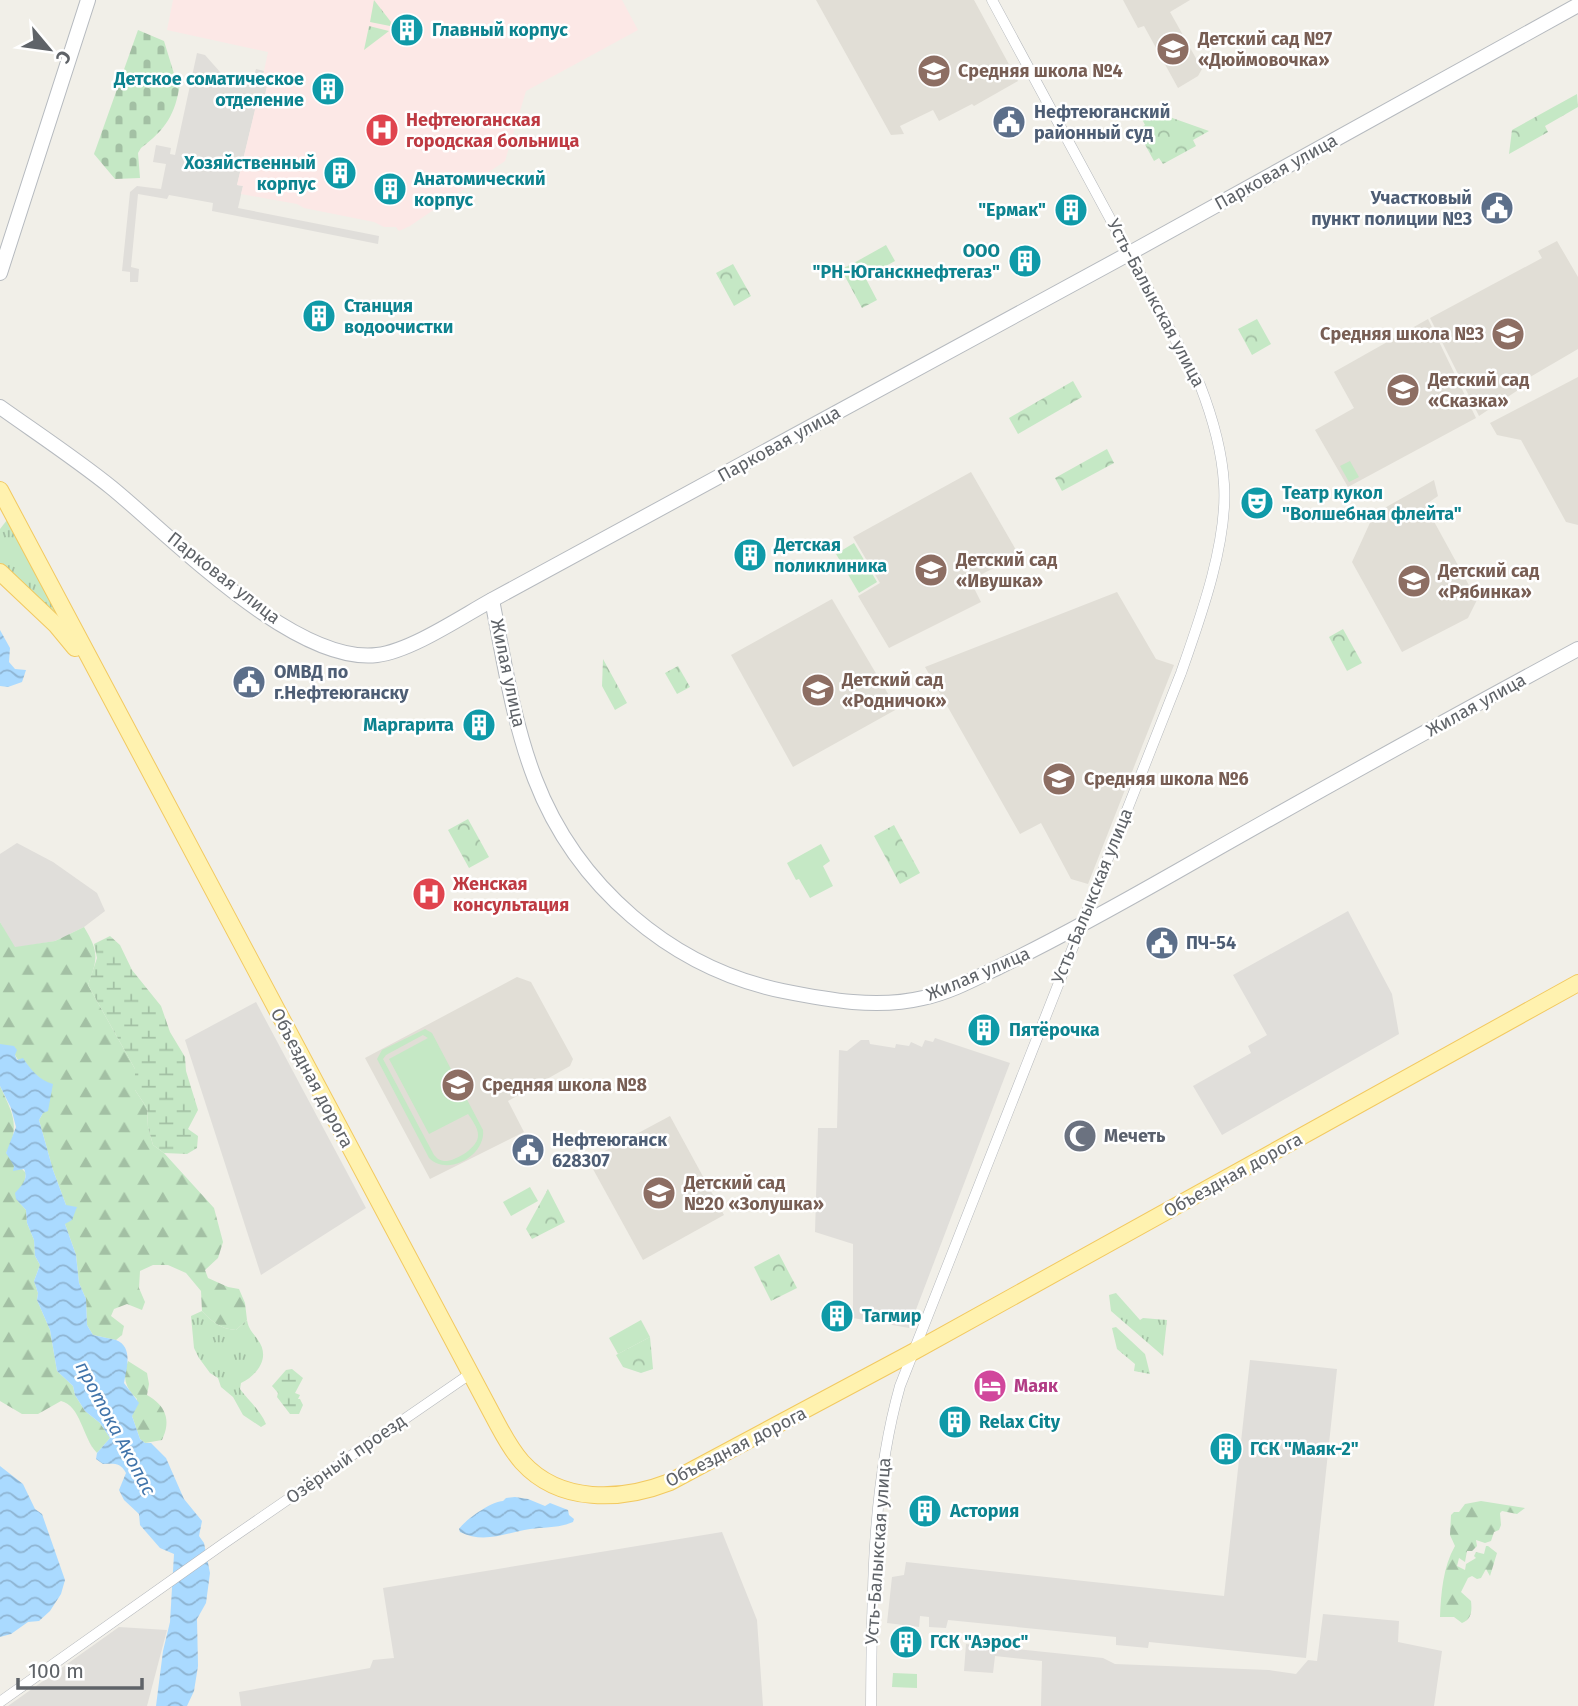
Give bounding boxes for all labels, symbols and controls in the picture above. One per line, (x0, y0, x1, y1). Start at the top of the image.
building icon: Главный корпус (388, 11, 426, 49)
north arrow (14, 14, 84, 84)
place label: Главный корпус (432, 19, 568, 41)
place label: Детский сад №7 «Дюймовочка» (1197, 28, 1333, 71)
school or university icon: Детский сад №7 «Дюймовочка» (1154, 30, 1192, 68)
text: С (51, 47, 76, 67)
school or university icon: Средняя школа №4 (915, 52, 953, 90)
place label: Средняя школа №4 (958, 60, 1123, 82)
place label: Детское соматическое отделение (113, 68, 304, 111)
building icon: Детское соматическое отделение (309, 70, 347, 108)
place label: Нефтеюганский районный суд (1034, 101, 1170, 144)
public building icon: Нефтеюганский районный суд (990, 103, 1028, 141)
place label: Нефтеюганская городская больница (406, 109, 579, 152)
hospital icon: Нефтеюганская городская больница (363, 111, 401, 149)
street label: Парковая улица (1211, 129, 1341, 215)
place label: Хозяйственный корпус (183, 152, 316, 195)
building icon: Хозяйственный корпус (321, 154, 359, 192)
place label: Анатомический корпус (413, 168, 546, 211)
building icon: Анатомический корпус (371, 170, 409, 208)
place label: Участковый пункт полиции №3 (1311, 187, 1472, 230)
public building icon: Участковый пункт полиции №3 (1478, 189, 1516, 227)
building icon: "Ермак" (1052, 191, 1090, 229)
place label: "Ермак" (978, 199, 1046, 221)
street label: Усть-Балыкская улица (1102, 215, 1210, 391)
place label: ООО "РН-Юганскнефтегаз" (813, 240, 1000, 283)
building icon: ООО "РН-Юганскнефтегаз" (1006, 242, 1044, 280)
place label: Станция водоочистки (344, 295, 453, 338)
building icon: Станция водоочистки (300, 297, 338, 335)
school or university icon: Средняя школа №3 (1489, 315, 1527, 353)
place label: Средняя школа №3 (1320, 323, 1484, 345)
place label: Детский сад «Сказка» (1427, 369, 1529, 412)
school or university icon: Детский сад «Сказка» (1384, 371, 1422, 409)
street label: Парковая улица (714, 401, 844, 487)
place label: Театр кукол "Волшебная флейта" (1282, 482, 1462, 525)
theatre icon: Театр кукол "Волшебная флейта" (1238, 484, 1276, 522)
street label: Парковая улица (163, 527, 285, 629)
place label: Детская поликлиника (773, 534, 887, 577)
building icon: Детская поликлиника (731, 536, 769, 574)
place label: Детский сад «Ивушка» (955, 549, 1057, 592)
school or university icon: Детский сад «Ивушка» (912, 551, 950, 589)
place label: Детский сад «Рябинка» (1437, 560, 1539, 603)
school or university icon: Детский сад «Рябинка» (1395, 562, 1433, 600)
street label: Жилая улица (486, 617, 530, 729)
place label: ОМВД по г.Нефтеюганску (274, 661, 409, 704)
public building icon: ОМВД по г.Нефтеюганску (230, 663, 268, 701)
place label: Детский сад «Родничок» (841, 669, 947, 712)
street label: Жилая улица (1422, 669, 1530, 741)
school or university icon: Детский сад «Родничок» (799, 671, 837, 709)
building icon: Маргарита (460, 706, 498, 744)
place label: Маргарита (363, 714, 454, 736)
school or university icon: Средняя школа №6 (1040, 760, 1078, 798)
place label: Средняя школа №6 (1084, 768, 1249, 790)
street label: Усть-Балыкская улица (1047, 805, 1137, 987)
place label: Женская консультация (452, 873, 569, 916)
hospital icon: Женская консультация (410, 875, 448, 913)
public building icon: ПЧ-54 (1143, 924, 1181, 962)
place label: ПЧ-54 (1186, 932, 1236, 954)
street label: Жилая улица (923, 942, 1033, 1006)
street label: Объездная дорога (266, 1004, 358, 1152)
building icon: Пятёрочка (965, 1011, 1003, 1049)
place label: Пятёрочка (1009, 1019, 1100, 1041)
school or university icon: Средняя школа №8 (439, 1066, 477, 1104)
place label: Средняя школа №8 (482, 1074, 647, 1096)
mosque icon: Мечеть (1061, 1117, 1099, 1155)
place label: Мечеть (1104, 1125, 1166, 1147)
street label: Объездная дорога (1160, 1128, 1306, 1222)
place label: Нефтеюганск 628307 (552, 1129, 667, 1172)
public building icon: Нефтеюганск 628307 (509, 1131, 547, 1169)
place label: Детский сад №20 «Золушка» (683, 1172, 824, 1215)
school or university icon: Детский сад №20 «Золушка» (640, 1174, 678, 1212)
building icon: Тагмир (818, 1297, 856, 1335)
place label: Тагмир (862, 1305, 922, 1327)
water label: протока Акопас (71, 1357, 161, 1499)
hotel icon: Маяк (971, 1367, 1009, 1405)
place label: Маяк (1014, 1375, 1058, 1397)
street label: Объездная дорога (662, 1402, 810, 1492)
building icon: Relax City (936, 1403, 974, 1441)
street label: Озёрный проезд (282, 1409, 410, 1509)
place label: Relax City (979, 1411, 1061, 1433)
building icon: ГСК "Маяк-2" (1207, 1430, 1245, 1468)
place label: ГСК "Маяк-2" (1250, 1438, 1359, 1460)
street label: Усть-Балыкская улица (860, 1457, 896, 1645)
building icon: Астория (906, 1492, 944, 1530)
place label: Астория (949, 1500, 1019, 1522)
building icon: ГСК "Аэрос" (887, 1623, 925, 1661)
place label: ГСК "Аэрос" (930, 1631, 1029, 1653)
scale bar (18, 1646, 142, 1690)
text: 100 m (28, 1658, 84, 1684)

